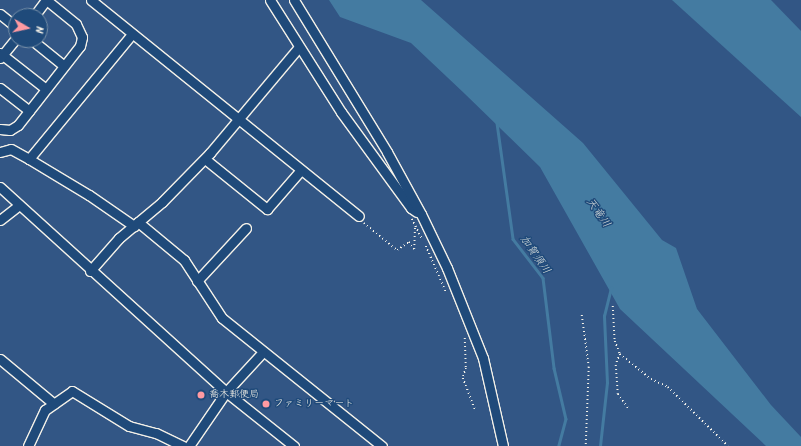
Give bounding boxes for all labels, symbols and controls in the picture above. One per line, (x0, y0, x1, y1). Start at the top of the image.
north arrow (8, 8, 48, 48)
text: N (29, 25, 48, 35)
water label: 天竜川 (583, 196, 613, 230)
water label: 加賀須川 (517, 233, 553, 277)
place label: 喬木郵便局 (209, 389, 259, 401)
marker: 喬木郵便局 (196, 390, 206, 400)
place label: ファミリーマート (274, 398, 354, 410)
marker: ファミリーマート (261, 399, 271, 409)

